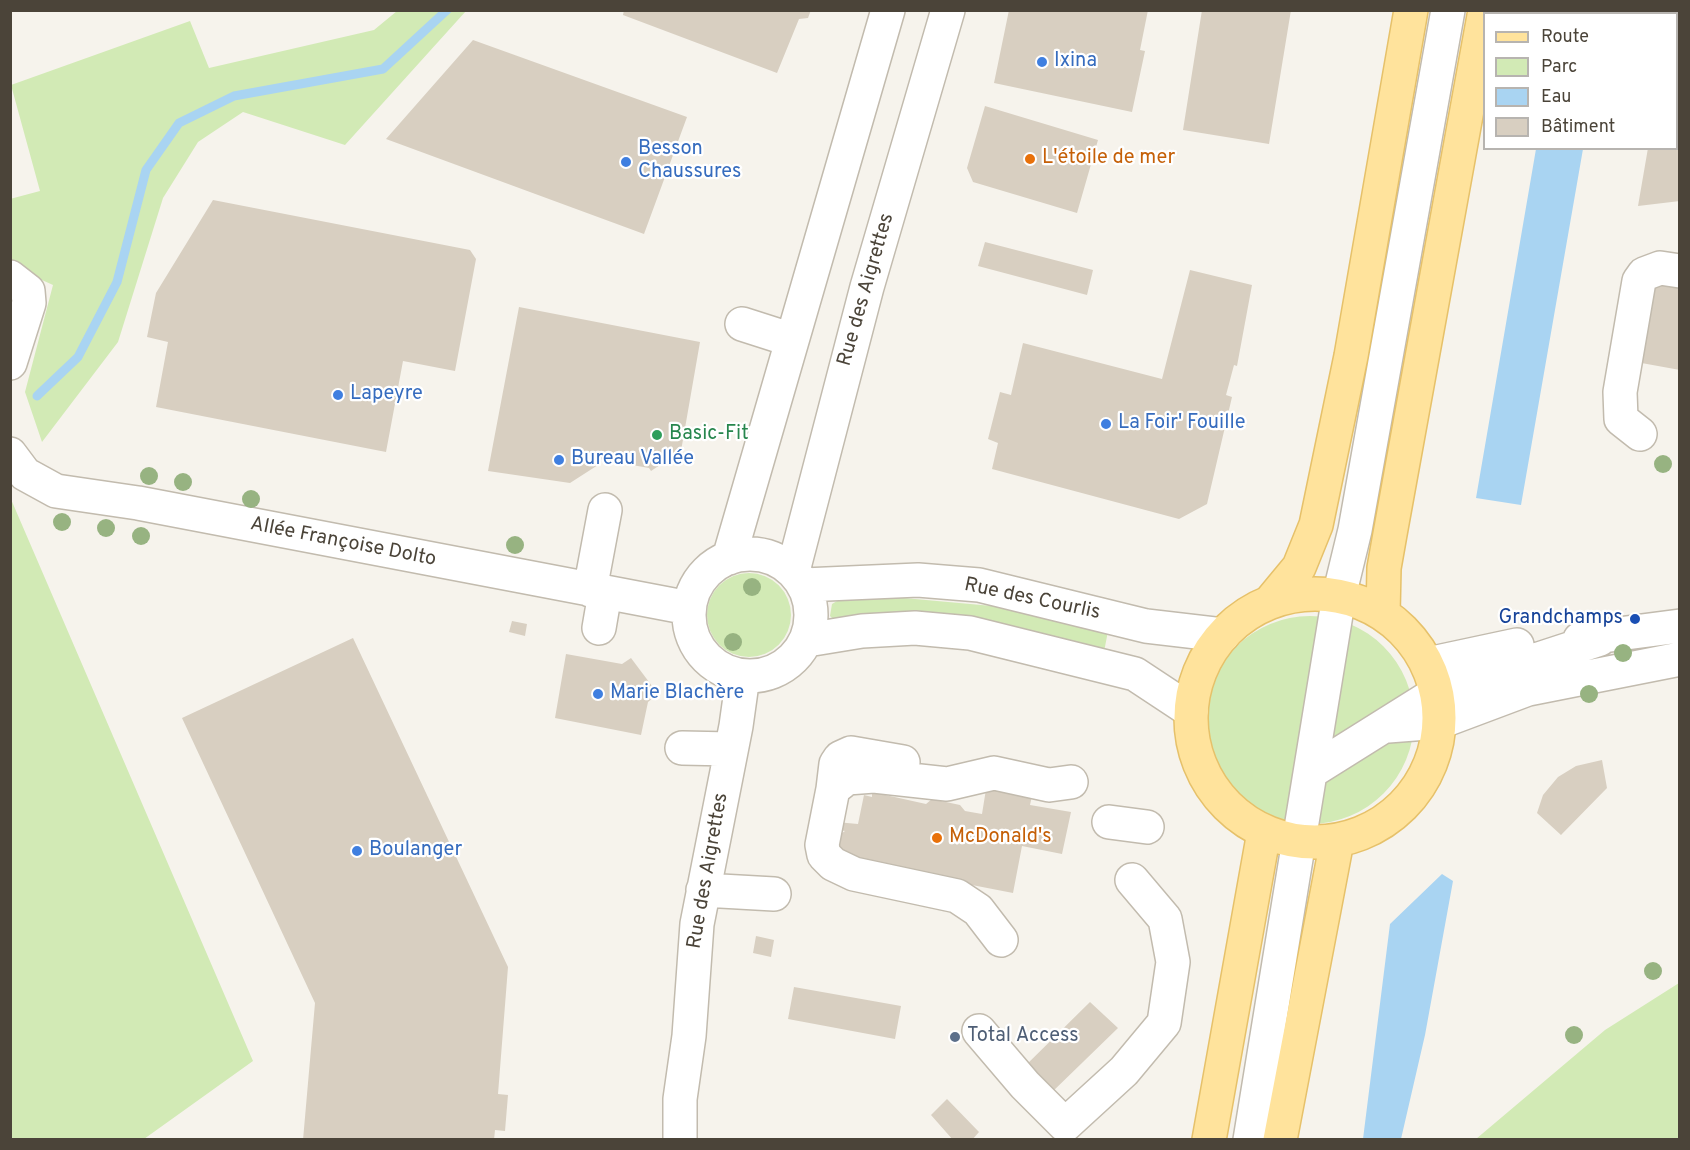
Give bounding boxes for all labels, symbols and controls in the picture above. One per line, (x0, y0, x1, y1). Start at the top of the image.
legend (1483, 12, 1678, 150)
text: Route (1541, 26, 1589, 49)
place label: Ixina (1054, 50, 1097, 74)
marker: Ixina (1035, 55, 1049, 69)
text: Parc (1541, 56, 1577, 79)
text: Eau (1541, 86, 1571, 109)
text: Bâtiment (1541, 116, 1615, 139)
place label: Besson Chaussures (638, 138, 741, 185)
place label: L'étoile de mer (1042, 147, 1175, 171)
marker: L'étoile de mer (1023, 152, 1037, 166)
marker: Besson Chaussures (619, 155, 633, 169)
street label: Rue des Aigrettes (834, 211, 900, 369)
place label: Lapeyre (350, 383, 423, 407)
marker: Lapeyre (331, 388, 345, 402)
place label: La Foir' Fouille (1118, 412, 1245, 436)
marker: La Foir' Fouille (1099, 417, 1113, 431)
place label: Basic-Fit (669, 423, 749, 447)
marker: Basic-Fit (650, 428, 664, 442)
place label: Bureau Vallée (571, 448, 694, 472)
marker: Bureau Vallée (552, 453, 566, 467)
street label: Allée Françoise Dolto (248, 513, 438, 573)
street label: Rue des Courlis (962, 574, 1102, 626)
place label: Grandchamps (1498, 607, 1623, 631)
marker: Grandchamps (1628, 612, 1642, 626)
place label: Marie Blachère (610, 682, 744, 706)
marker: Marie Blachère (591, 687, 605, 701)
street label: Rue des Aigrettes (683, 791, 735, 951)
place label: McDonald's (949, 826, 1052, 850)
marker: McDonald's (930, 831, 944, 845)
place label: Boulanger (369, 839, 462, 863)
marker: Boulanger (350, 844, 364, 858)
place label: Total Access (967, 1025, 1079, 1049)
marker: Total Access (948, 1030, 962, 1044)

